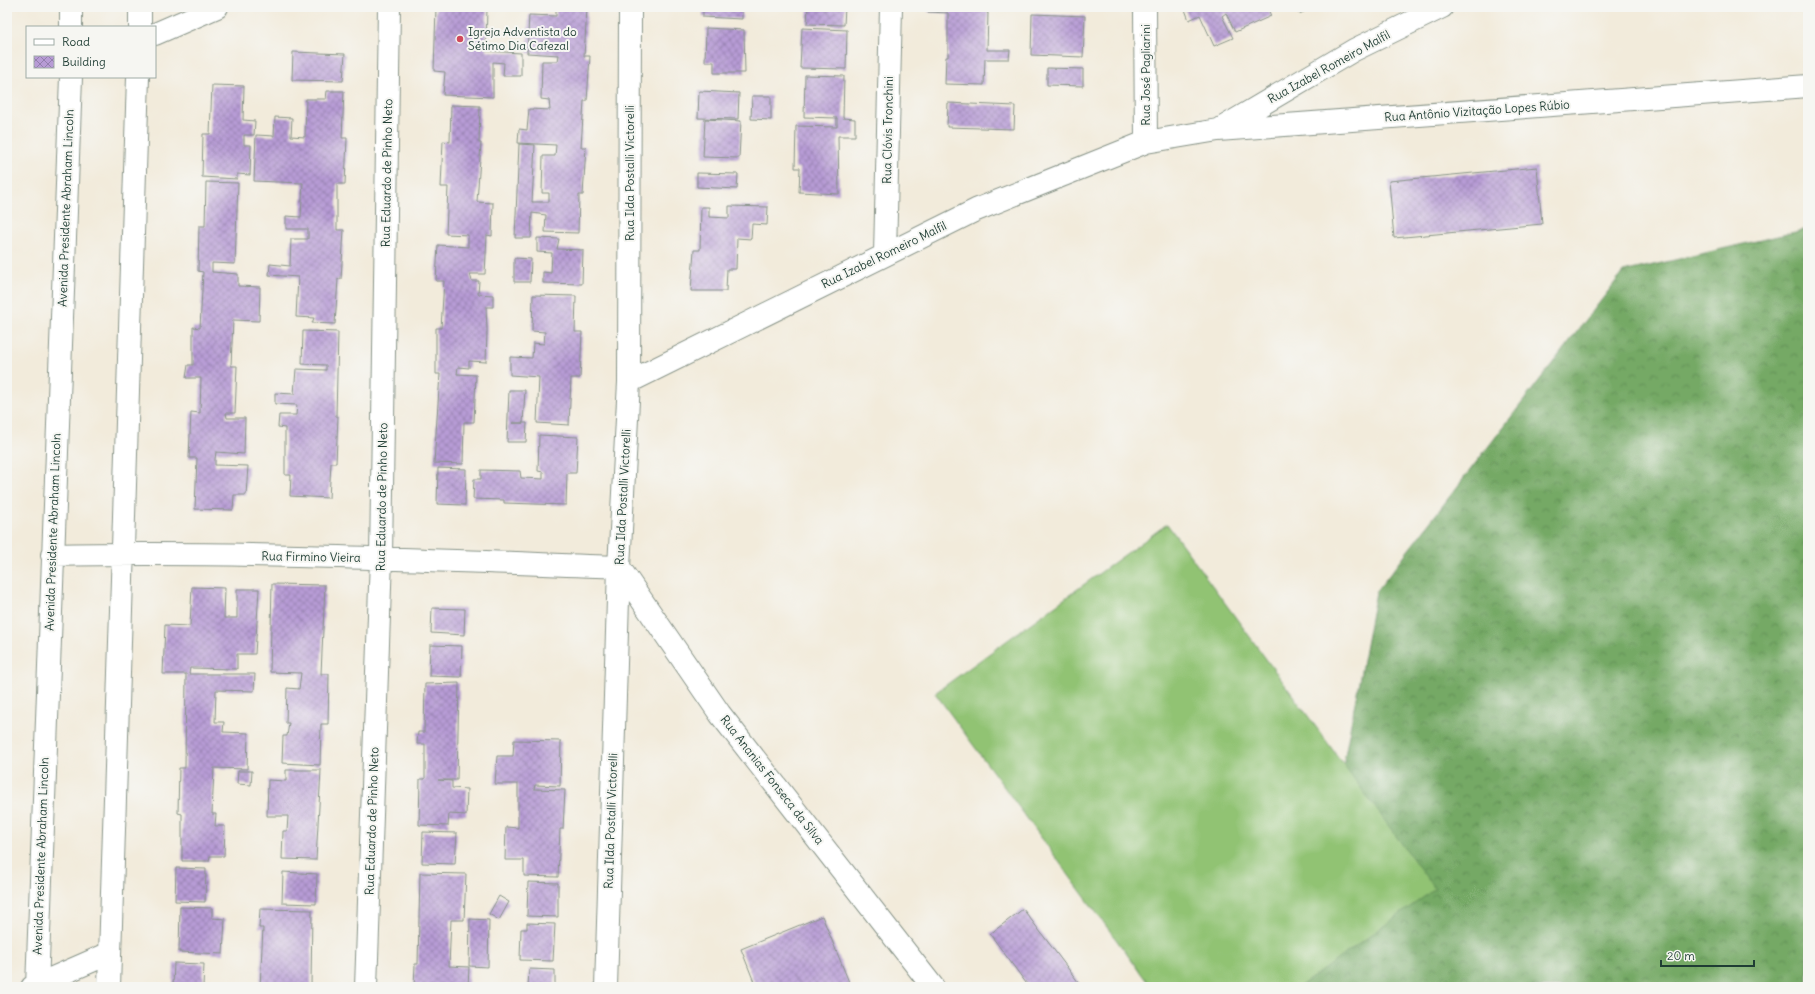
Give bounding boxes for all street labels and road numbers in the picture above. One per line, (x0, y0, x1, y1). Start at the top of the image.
street label: Rua José Pagliarini (1138, 24, 1153, 126)
street label: Rua Izabel Romeiro Malfil (1265, 27, 1392, 106)
street label: Rua Clóvis Tronchini (879, 76, 896, 184)
street label: Rua Antônio Vizitação Lopes Rúbio (1384, 97, 1571, 124)
street label: Rua Eduardo de Pinho Neto (378, 98, 395, 247)
street label: Rua Ilda Postalli Victorelli (622, 105, 637, 241)
street label: Avenida Presidente Abraham Lincoln (55, 109, 76, 307)
street label: Rua Izabel Romeiro Malfil (819, 218, 949, 291)
street label: Rua Eduardo de Pinho Neto (373, 422, 390, 571)
street label: Rua Ilda Postalli Victorelli (611, 429, 634, 565)
street label: Avenida Presidente Abraham Lincoln (42, 433, 63, 631)
street label: Rua Firmino Vieira (261, 548, 361, 565)
street label: Rua Ananias Fonseca da Silva (717, 712, 828, 847)
street label: Rua Eduardo de Pinho Neto (361, 746, 382, 895)
street label: Rua Ilda Postalli Victorelli (601, 753, 620, 889)
street label: Avenida Presidente Abraham Lincoln (30, 757, 51, 955)

